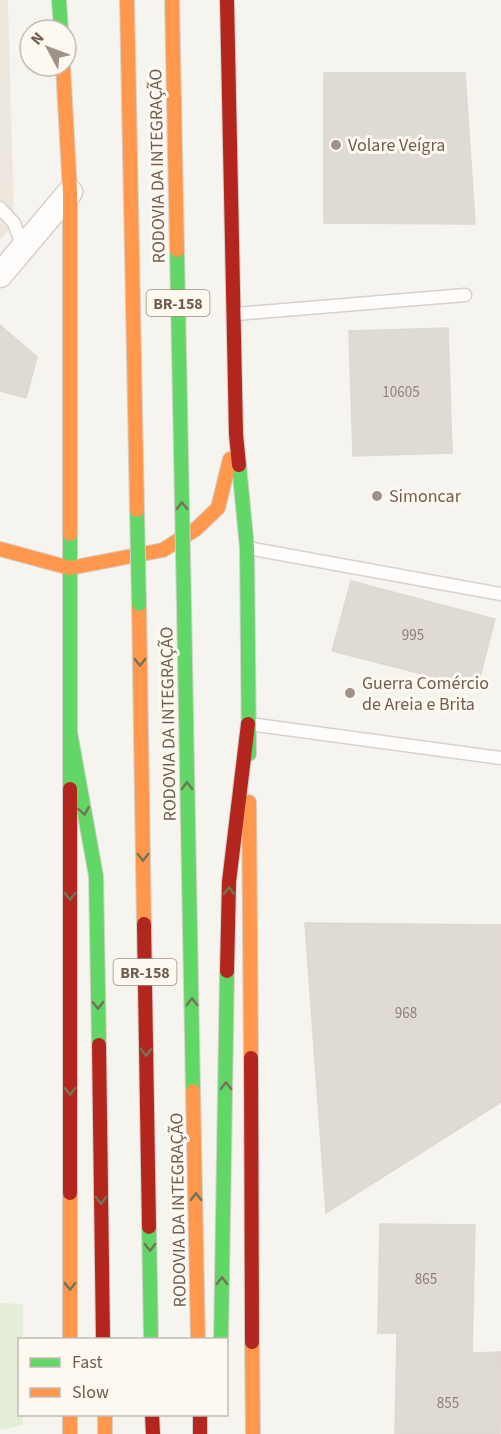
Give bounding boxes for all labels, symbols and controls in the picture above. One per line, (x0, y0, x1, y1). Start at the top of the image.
north arrow (18, 18, 78, 78)
text: N (26, 28, 49, 50)
street label: RODOVIA DA INTEGRAÇÃO (143, 68, 172, 264)
place label: Volare Veígra (348, 133, 445, 158)
marker: Volare Veígra (329, 138, 343, 152)
road number: BR-158 (146, 290, 210, 316)
house number: 10605 (382, 382, 420, 403)
place label: Simoncar (389, 484, 462, 509)
marker: Simoncar (370, 489, 384, 503)
one-way arrow (176, 501, 188, 510)
house number: 995 (402, 625, 424, 646)
street label: RODOVIA DA INTEGRAÇÃO (154, 626, 183, 822)
one-way arrow (134, 658, 146, 667)
place label: Guerra Comércio de Areia e Brita (362, 671, 489, 717)
marker: Guerra Comércio de Areia e Brita (343, 686, 357, 700)
one-way arrow (181, 782, 194, 791)
one-way arrow (77, 805, 90, 815)
one-way arrow (137, 853, 149, 862)
one-way arrow (223, 887, 236, 896)
one-way arrow (64, 891, 76, 900)
road number: BR-158 (114, 959, 176, 985)
one-way arrow (186, 998, 198, 1007)
one-way arrow (92, 1000, 104, 1009)
house number: 968 (395, 1003, 417, 1024)
one-way arrow (140, 1048, 153, 1057)
one-way arrow (220, 1082, 232, 1091)
one-way arrow (64, 1086, 76, 1095)
street label: RODOVIA DA INTEGRAÇÃO (164, 1112, 193, 1308)
one-way arrow (189, 1193, 202, 1202)
one-way arrow (95, 1195, 107, 1204)
one-way arrow (143, 1243, 156, 1252)
house number: 865 (415, 1269, 437, 1290)
one-way arrow (216, 1277, 229, 1286)
one-way arrow (64, 1281, 76, 1290)
legend (18, 1338, 228, 1416)
text: Fast (72, 1350, 103, 1375)
text: Slow (72, 1380, 109, 1405)
house number: 855 (437, 1393, 459, 1414)

